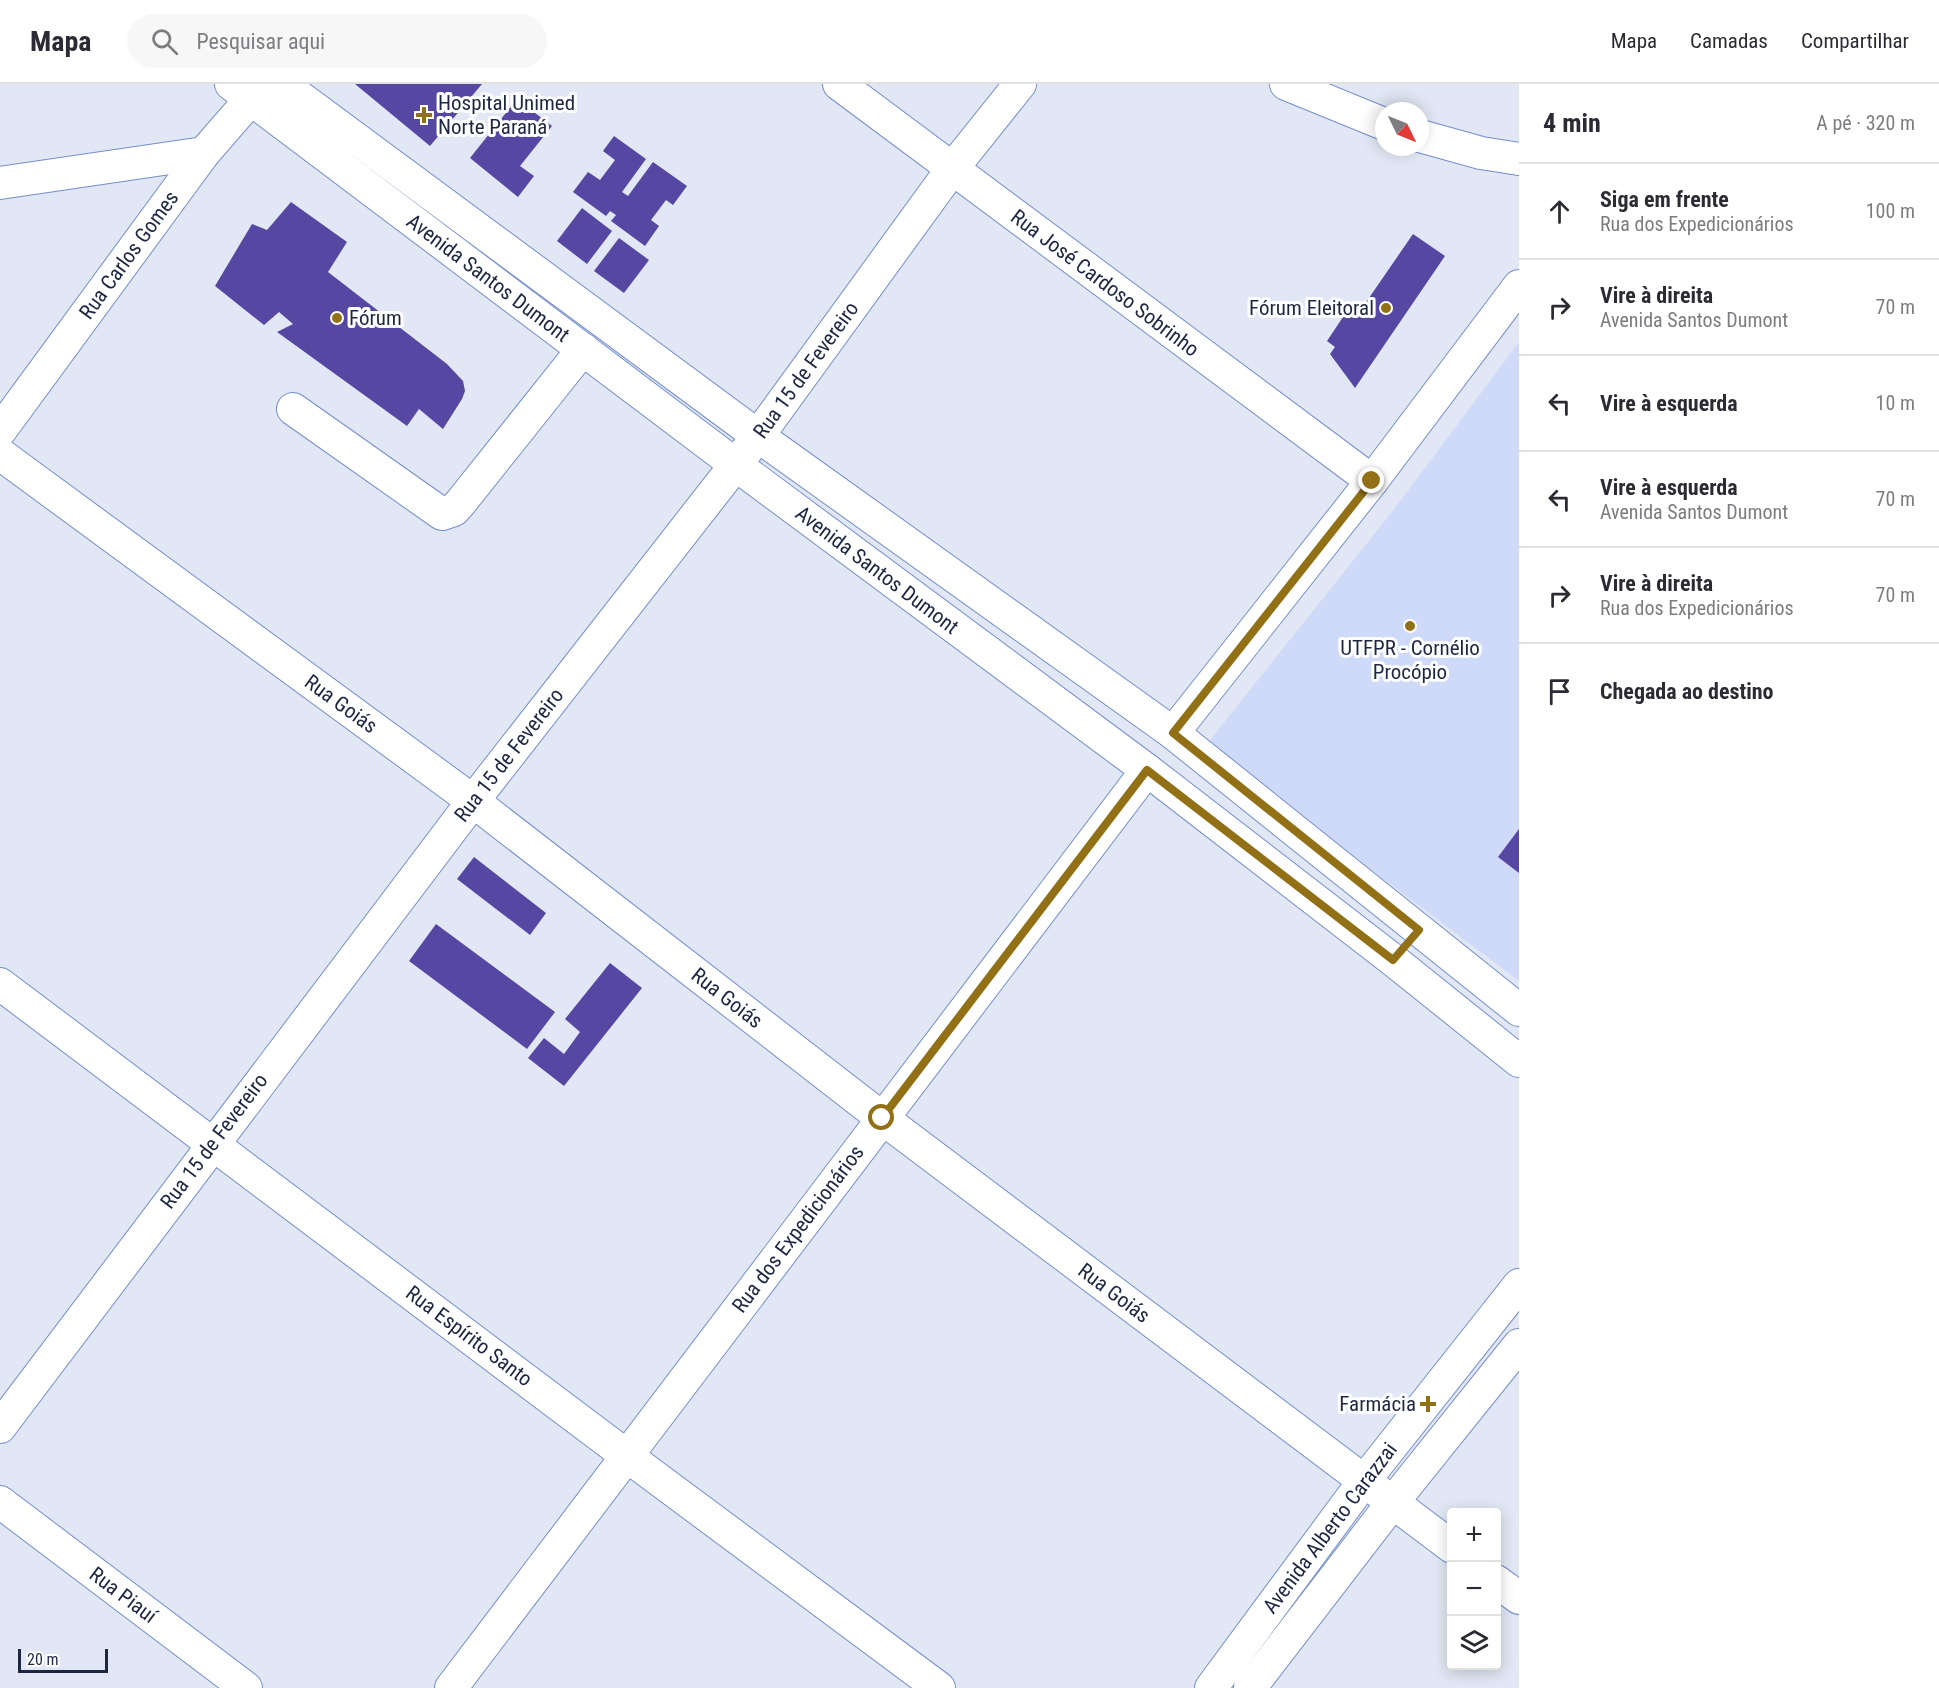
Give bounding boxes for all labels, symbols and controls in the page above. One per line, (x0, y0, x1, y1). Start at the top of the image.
search box (127, 14, 547, 68)
text: Mapa (30, 25, 91, 58)
icon: search (148, 25, 181, 58)
text: Pesquisar aqui (196, 29, 325, 54)
text: Mapa (1611, 29, 1657, 53)
text: Camadas (1690, 29, 1768, 53)
text: Compartilhar (1801, 29, 1909, 53)
place label: Hospital Unimed Norte Paraná (438, 91, 575, 139)
north arrow (1375, 102, 1429, 156)
marker: Hospital Unimed Norte Paraná (415, 106, 433, 124)
text: 4 min (1543, 108, 1601, 138)
text: A pé · 320 m (1816, 111, 1915, 135)
street label: Rua Carlos Gomes (74, 186, 184, 324)
text: Siga em frente (1600, 187, 1729, 212)
icon: ahead (1543, 195, 1576, 228)
text: 100 m (1866, 199, 1915, 223)
street label: Rua José Cardoso Sobrinho (1006, 204, 1204, 362)
street label: Avenida Santos Dumont (402, 209, 574, 347)
text: Rua dos Expedicionários (1600, 212, 1794, 236)
text: Vire à direita (1600, 283, 1713, 308)
icon: right (1543, 291, 1576, 324)
text: 70 m (1876, 295, 1915, 319)
place label: Fórum Eleitoral (1249, 296, 1374, 320)
street label: Rua 15 de Fevereiro (748, 297, 864, 443)
marker: Fórum Eleitoral (1379, 301, 1393, 315)
place label: Fórum (349, 306, 402, 330)
text: Avenida Santos Dumont (1600, 308, 1788, 332)
marker: Fórum (330, 311, 344, 325)
icon: left (1543, 387, 1576, 420)
text: Vire à esquerda (1600, 391, 1738, 416)
text: 10 m (1876, 391, 1915, 415)
route end (1358, 467, 1384, 493)
text: Vire à esquerda (1600, 475, 1738, 500)
icon: left (1543, 483, 1576, 516)
text: 70 m (1876, 487, 1915, 511)
text: Avenida Santos Dumont (1600, 500, 1788, 524)
street label: Avenida Santos Dumont (791, 501, 963, 639)
text: Vire à direita (1600, 571, 1713, 596)
icon: right (1543, 579, 1576, 612)
text: 70 m (1876, 583, 1915, 607)
text: Rua dos Expedicionários (1600, 596, 1794, 620)
marker: UTFPR - Cornélio Procópio (1403, 619, 1417, 633)
place label: UTFPR - Cornélio Procópio (1340, 636, 1480, 684)
street label: Rua Goiás (300, 670, 382, 738)
icon: arrive (1543, 675, 1576, 708)
text: Chegada ao destino (1600, 679, 1774, 704)
street label: Rua 15 de Fevereiro (449, 684, 569, 826)
street label: Rua Goiás (687, 963, 767, 1033)
street label: Rua 15 de Fevereiro (155, 1069, 273, 1213)
route start (868, 1104, 894, 1130)
street label: Rua dos Expedicionários (727, 1141, 869, 1317)
street label: Rua Goiás (1073, 1258, 1155, 1328)
street label: Rua Espírito Santo (401, 1281, 537, 1391)
place label: Farmácia (1339, 1392, 1416, 1416)
marker: Farmácia (1421, 1397, 1435, 1411)
street label: Avenida Alberto Carazzai (1258, 1438, 1402, 1618)
map controls (1447, 1508, 1501, 1670)
button: + (1447, 1508, 1501, 1562)
street label: Rua Piauí (85, 1562, 162, 1629)
button: − (1447, 1562, 1501, 1616)
button: layers (1447, 1616, 1501, 1670)
scale bar (18, 1646, 108, 1674)
text: 20 m (27, 1650, 59, 1669)

